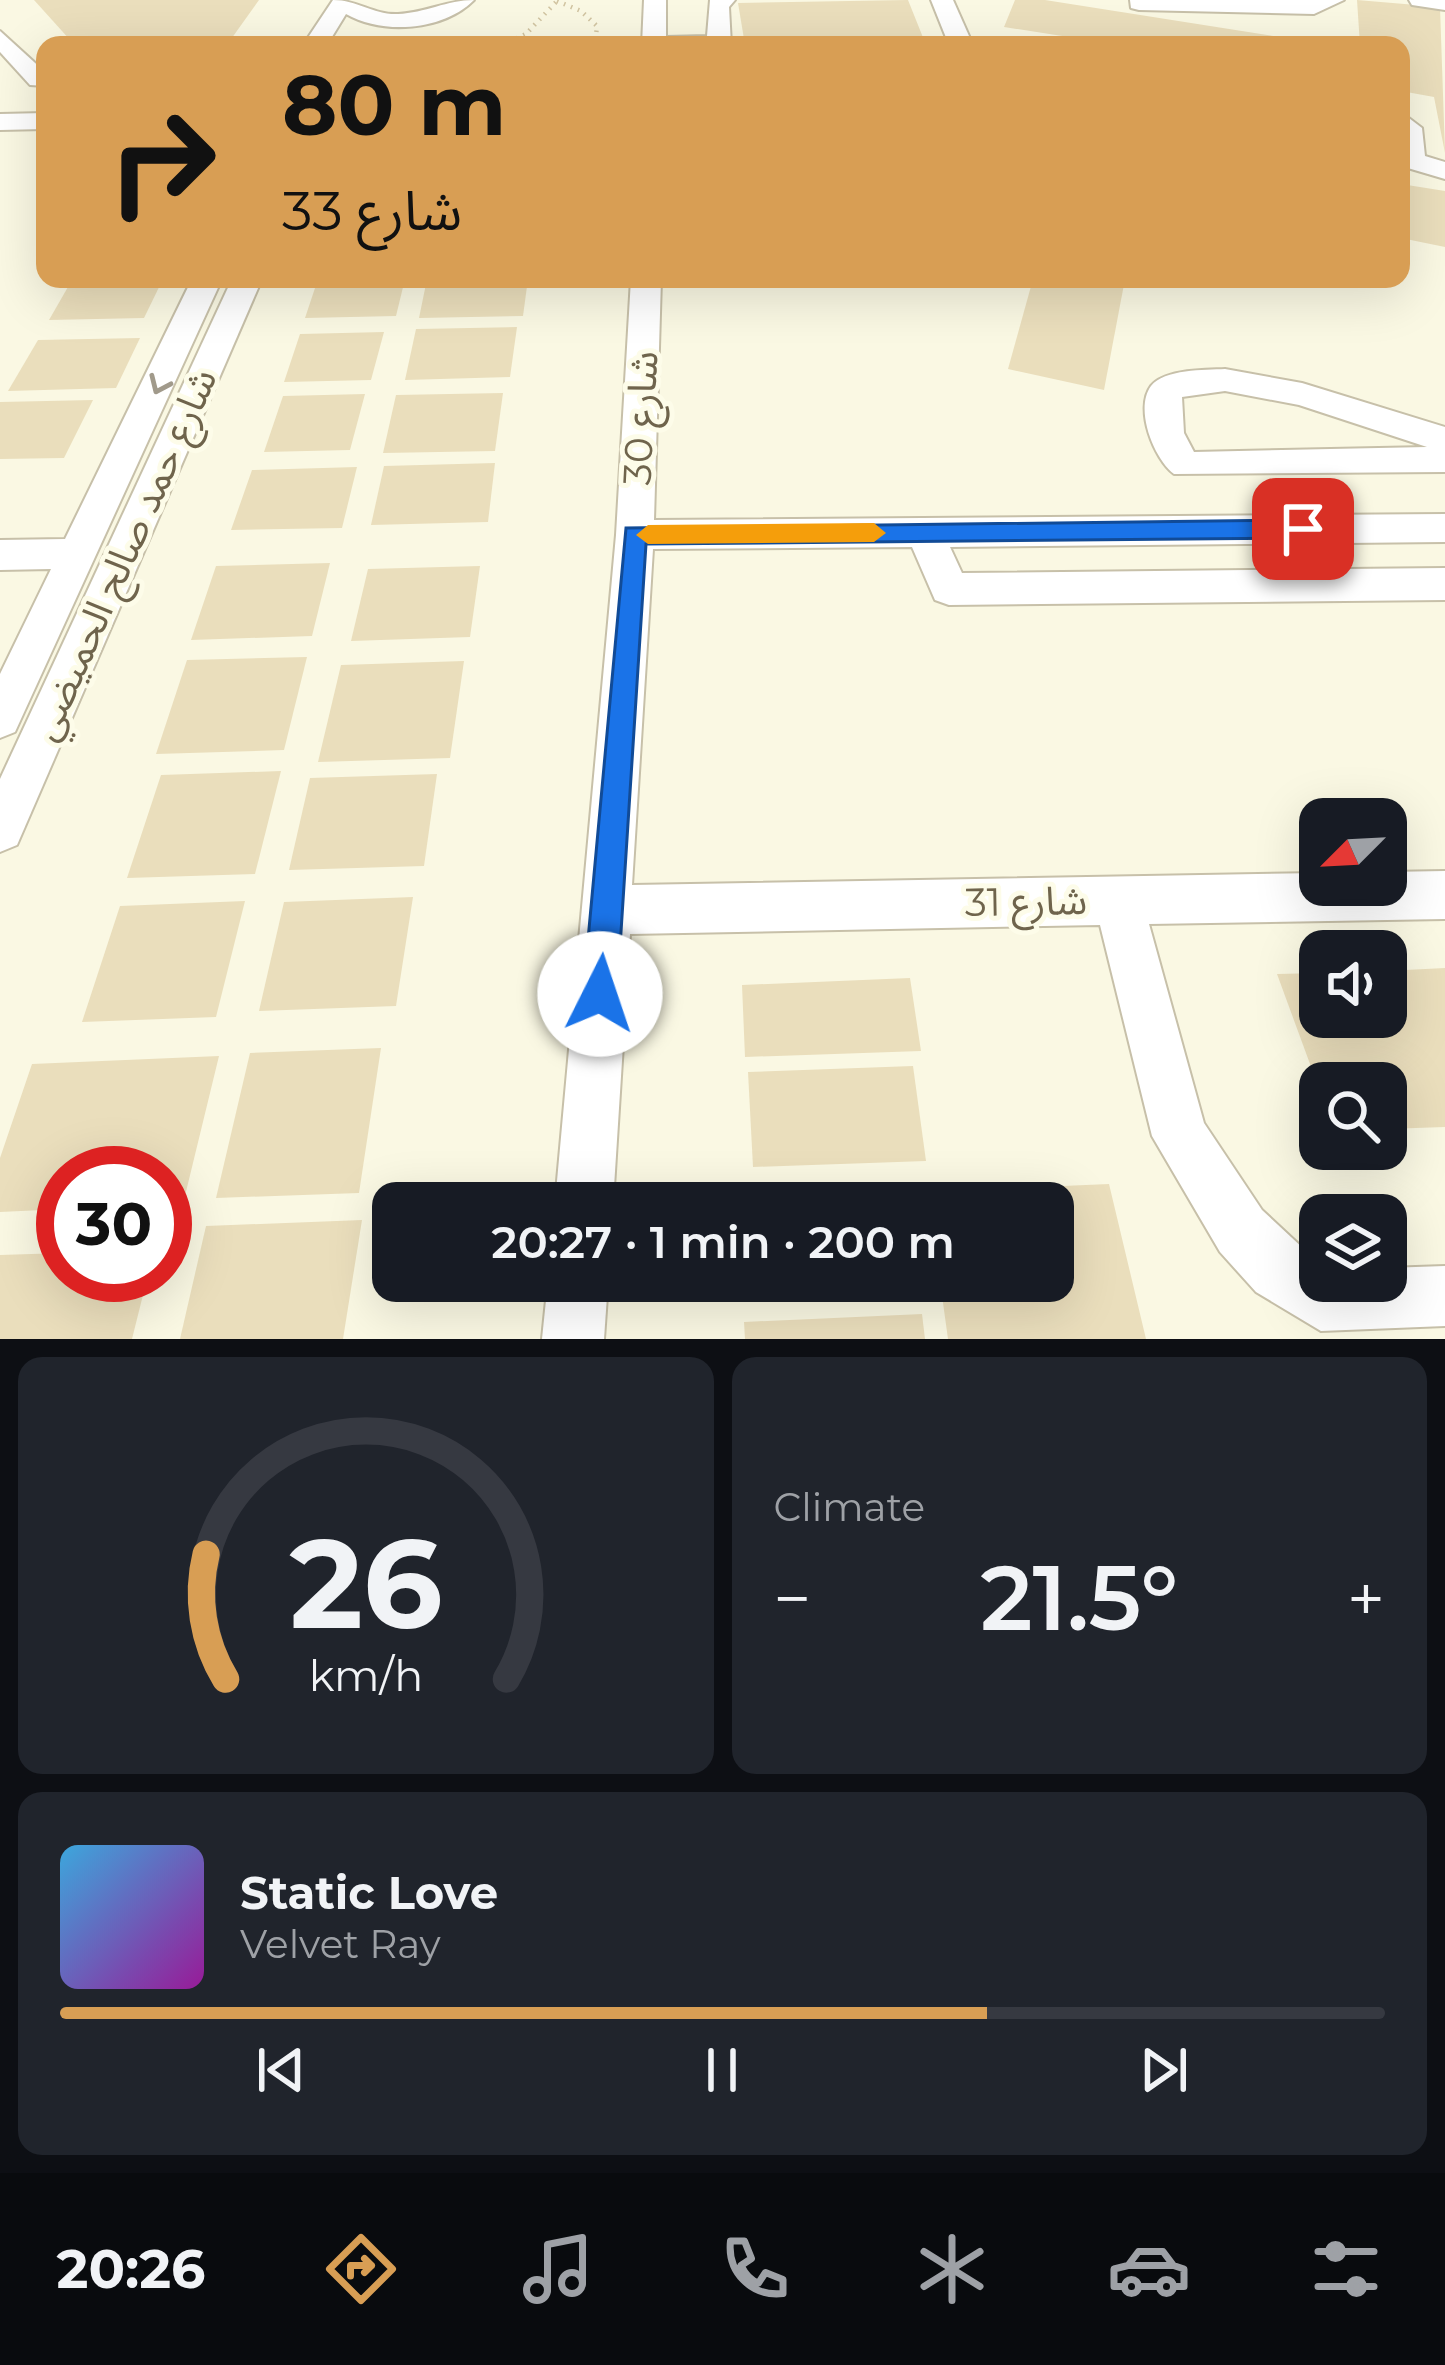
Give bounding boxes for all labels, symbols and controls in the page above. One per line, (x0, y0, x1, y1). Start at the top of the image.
text: 80 m (282, 54, 506, 156)
icon: right (84, 84, 240, 240)
text: شارع 33 (282, 178, 462, 244)
street label: شارع 30 (613, 350, 672, 486)
street label: شارع حمد صالح الحميضي (19, 361, 232, 750)
one-way arrow (150, 373, 173, 395)
pin (1252, 478, 1354, 580)
icon: arrive (1270, 496, 1336, 562)
north arrow (1299, 798, 1407, 906)
map controls (1299, 798, 1407, 1302)
street label: شارع 31 (964, 876, 1088, 931)
button: sound (1299, 930, 1407, 1038)
position arrow (537, 931, 663, 1057)
button: search (1299, 1062, 1407, 1170)
speed limit sign: 30 (36, 1146, 192, 1302)
button: layers (1299, 1194, 1407, 1302)
text: 20:27 · 1 min · 200 m (491, 1214, 955, 1269)
text: Climate (774, 1483, 925, 1531)
text: 26 (289, 1507, 442, 1659)
text: 21.5° (980, 1543, 1178, 1653)
text: − (774, 1558, 811, 1639)
text: + (1347, 1558, 1385, 1639)
text: km/h (309, 1648, 423, 1701)
text: Static Love (240, 1865, 498, 1920)
text: Velvet Ray (240, 1920, 441, 1968)
icon: previous (248, 2037, 314, 2103)
icon: pause (689, 2037, 755, 2103)
icon: next (1131, 2037, 1197, 2103)
icon: directions (319, 2227, 403, 2311)
icon: music (516, 2227, 600, 2311)
icon: phone (713, 2227, 797, 2311)
icon: climate (910, 2227, 994, 2311)
icon: car (1107, 2227, 1191, 2311)
icon: filters (1304, 2227, 1388, 2311)
text: 20:26 (57, 2236, 206, 2302)

